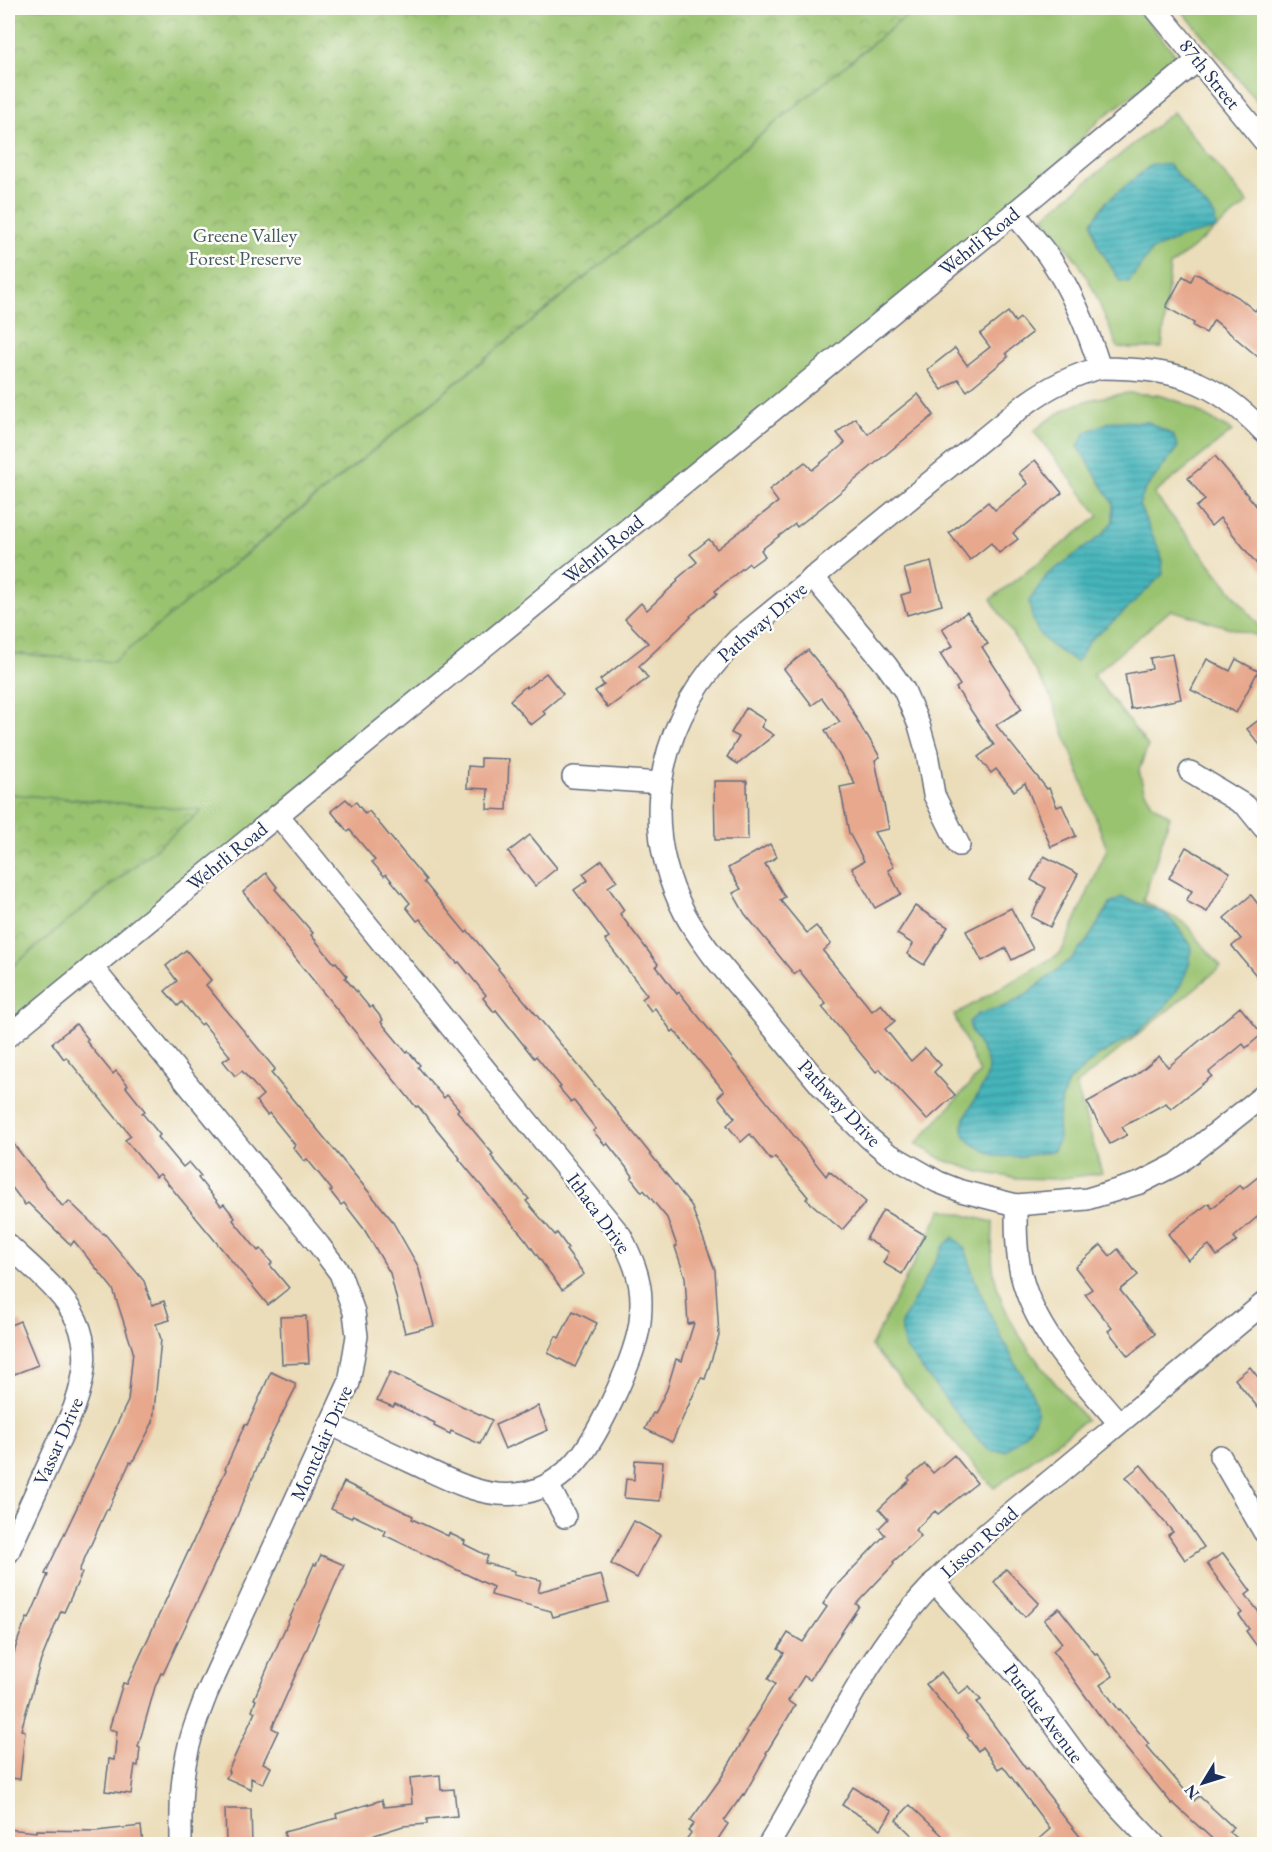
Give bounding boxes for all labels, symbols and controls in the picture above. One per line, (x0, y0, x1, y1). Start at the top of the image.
street label: 87th Street (1174, 33, 1247, 115)
street label: Wehrli Road (933, 200, 1025, 282)
park label: Greene Valley Forest Preserve (188, 222, 302, 271)
street label: Wehrli Road (557, 508, 649, 590)
street label: Pathway Drive (712, 576, 812, 668)
street label: Wehrli Road (181, 815, 273, 897)
street label: Pathway Drive (793, 1054, 887, 1153)
street label: Ithaca Drive (561, 1167, 637, 1259)
street label: Montclair Drive (284, 1381, 358, 1505)
street label: Vassar Drive (27, 1393, 89, 1489)
street label: Lisson Road (935, 1500, 1024, 1584)
street label: Purdue Avenue (998, 1658, 1090, 1768)
north arrow (1173, 1753, 1233, 1813)
text: N (1179, 1780, 1204, 1803)

